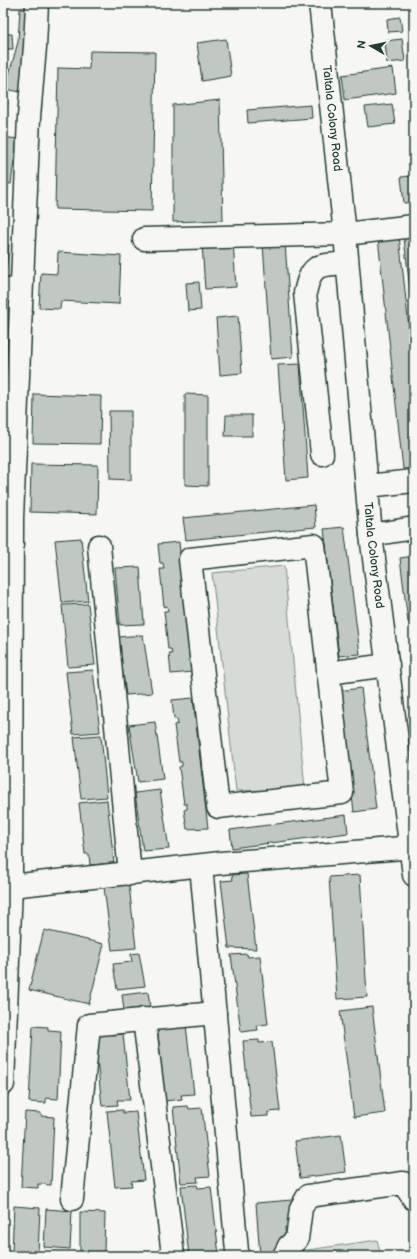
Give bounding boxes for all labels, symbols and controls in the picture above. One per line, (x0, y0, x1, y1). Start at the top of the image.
north arrow (351, 26, 391, 66)
text: N (355, 39, 369, 50)
street label: Taltala Colony Road (319, 65, 345, 172)
street label: Taltala Colony Road (360, 502, 387, 609)

